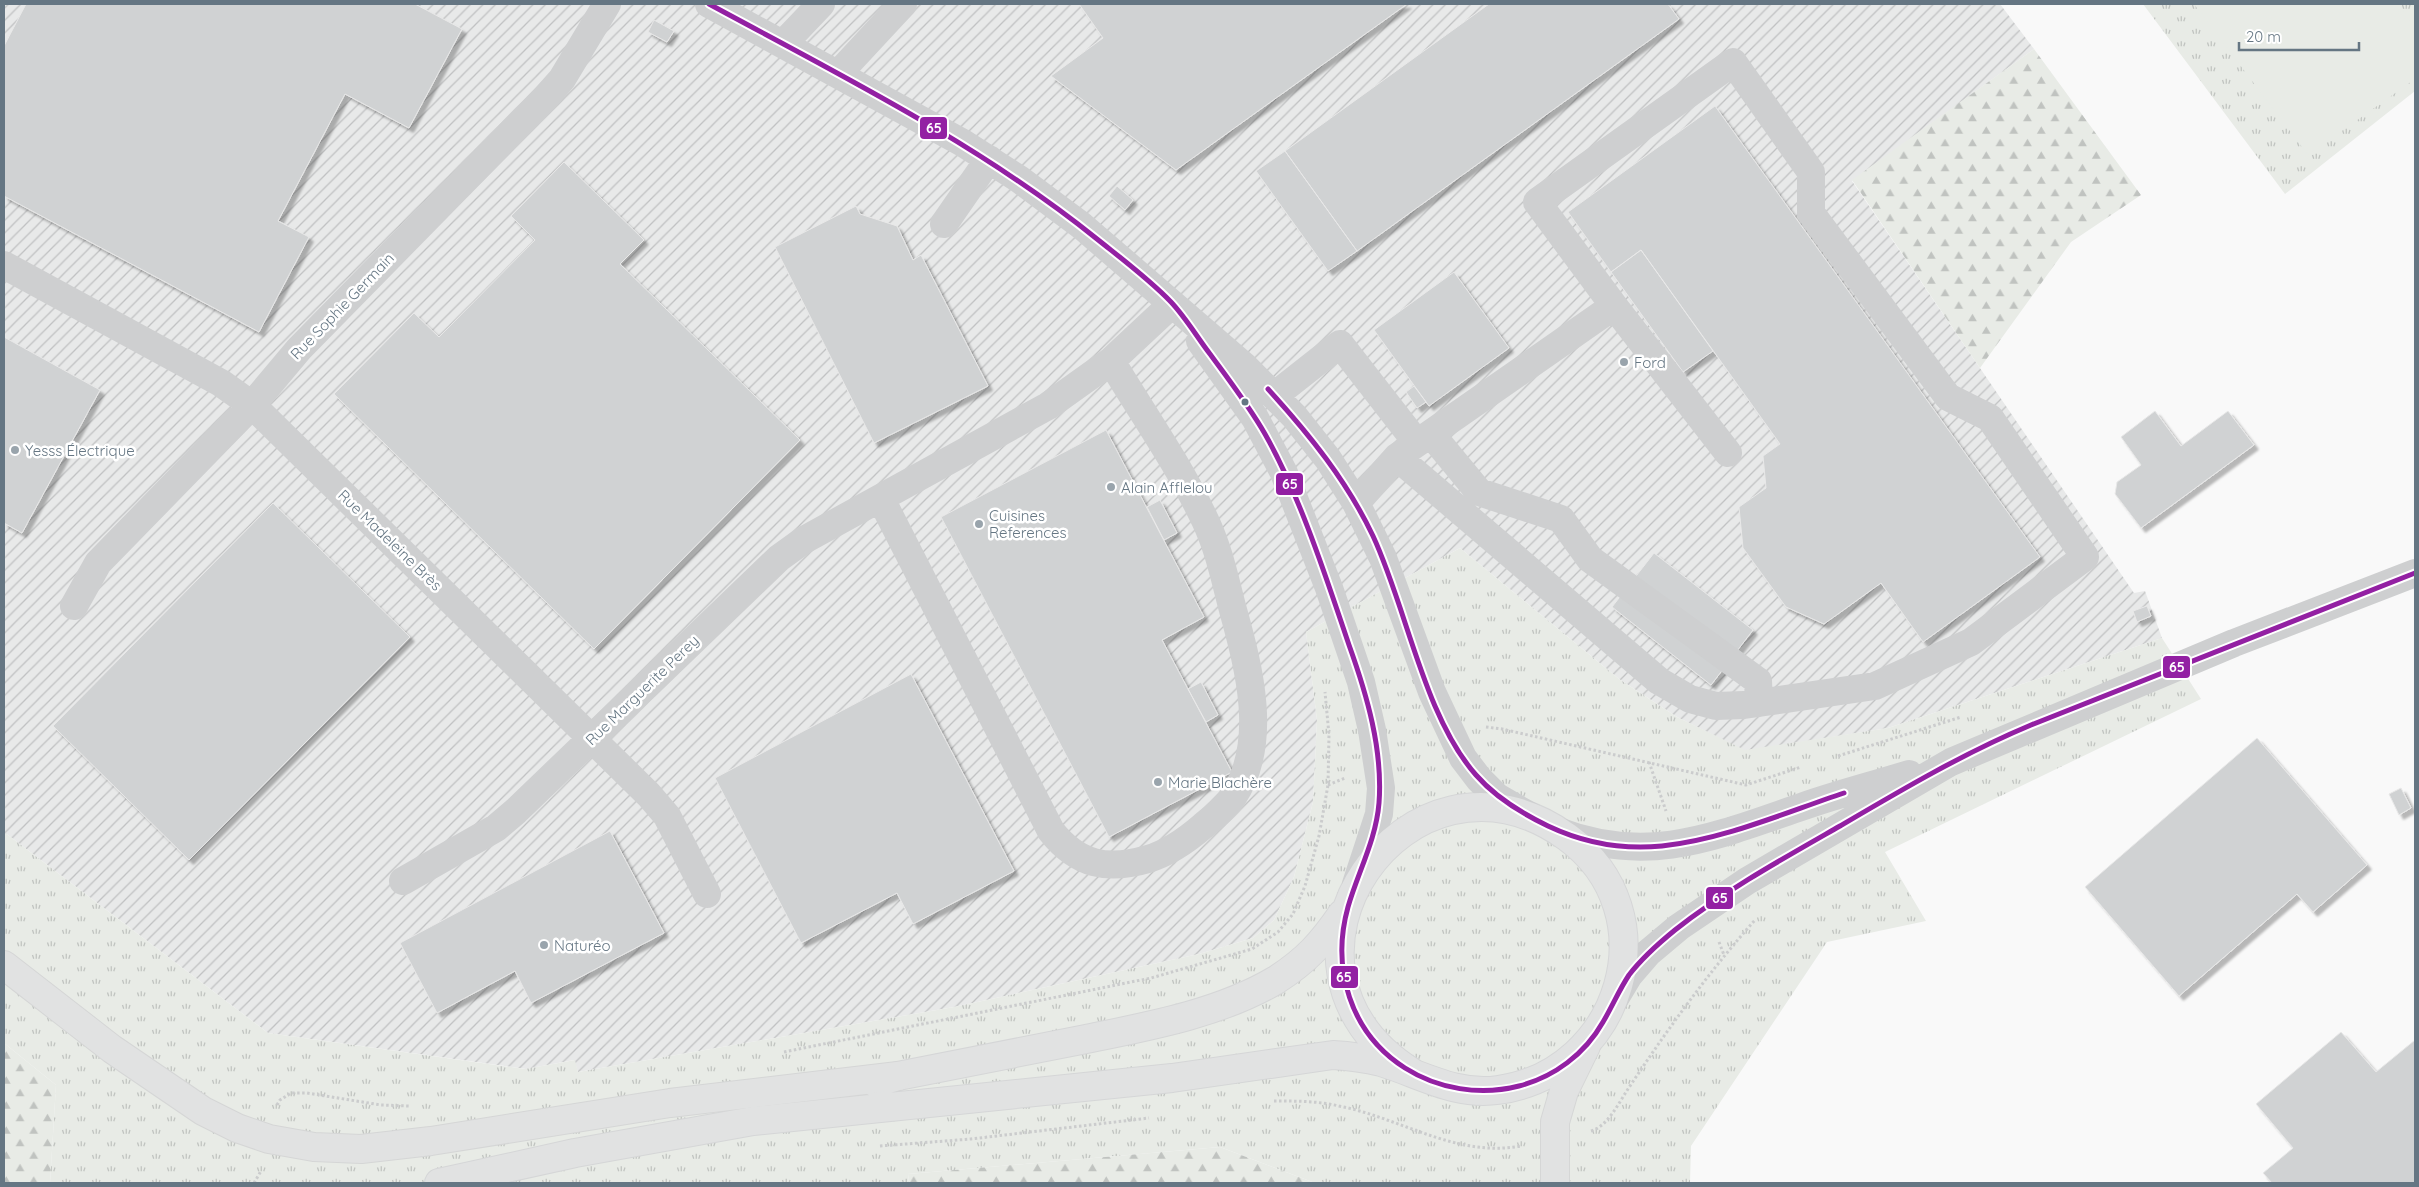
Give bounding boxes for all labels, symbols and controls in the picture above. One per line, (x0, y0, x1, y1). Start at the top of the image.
scale bar (2239, 20, 2359, 52)
text: 20 m (2246, 27, 2281, 46)
line badge: 65 (919, 116, 948, 140)
text: 65 (926, 119, 942, 137)
street label: Rue Sophie Germain (286, 249, 398, 363)
place label: Ford (1634, 353, 1666, 372)
marker: Ford (1618, 356, 1630, 368)
unlabelled marker (1240, 397, 1250, 407)
place label: Yesss Électrique (25, 441, 135, 460)
marker: Yesss Électrique (9, 444, 21, 456)
line badge: 65 (1275, 472, 1304, 496)
text: 65 (1282, 475, 1298, 493)
place label: Alain Afflelou (1121, 478, 1213, 497)
marker: Alain Afflelou (1105, 481, 1117, 493)
street label: Rue Madeleine Brès (334, 486, 446, 594)
place label: Cuisines References (989, 506, 1067, 542)
marker: Cuisines References (973, 518, 985, 530)
street label: Rue Marguerite Perey (581, 631, 703, 749)
line badge: 65 (2162, 655, 2191, 679)
text: 65 (2169, 658, 2185, 676)
place label: Marie Blachère (1168, 773, 1272, 792)
marker: Marie Blachère (1152, 776, 1164, 788)
line badge: 65 (1705, 886, 1734, 910)
text: 65 (1712, 889, 1728, 907)
place label: Naturéo (554, 936, 611, 955)
marker: Naturéo (538, 939, 550, 951)
line badge: 65 (1330, 965, 1359, 989)
text: 65 (1336, 968, 1352, 986)

